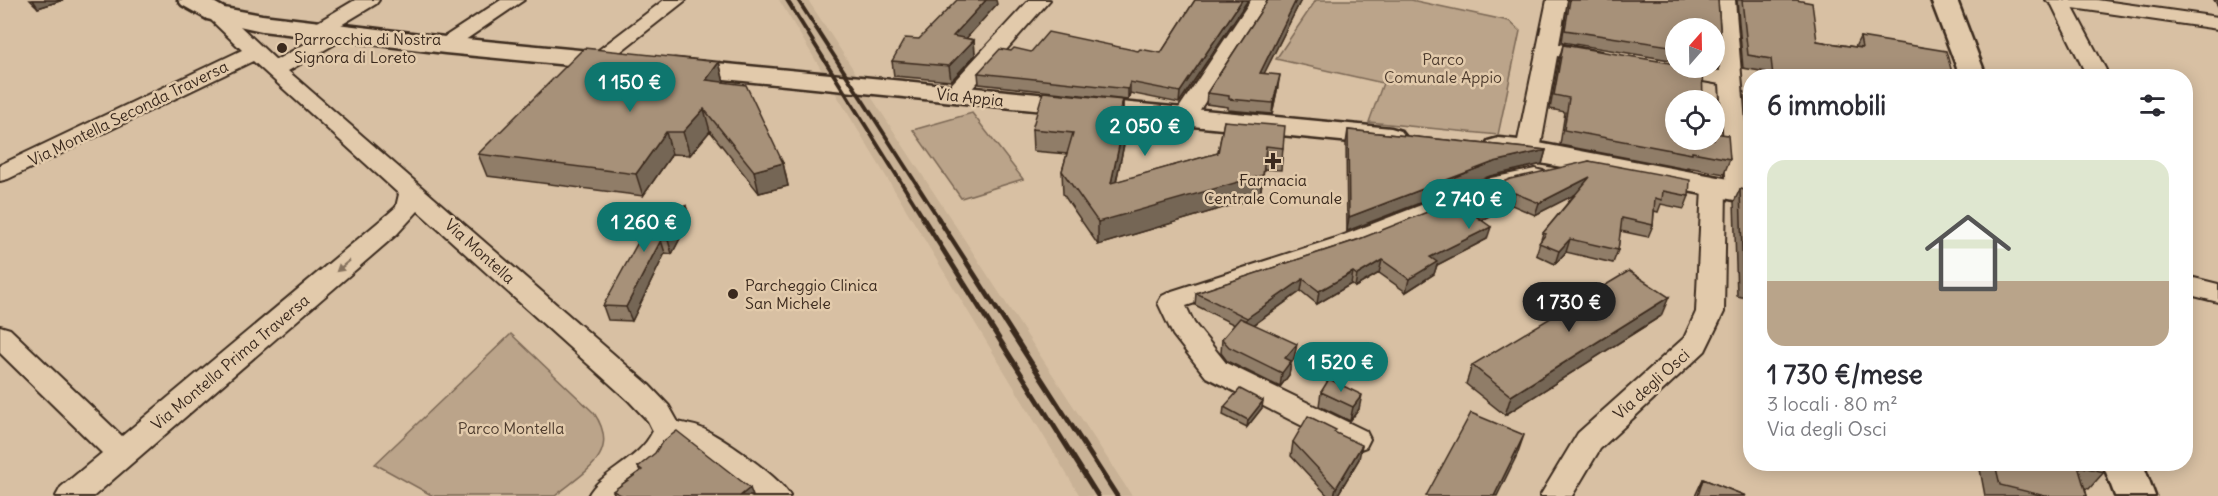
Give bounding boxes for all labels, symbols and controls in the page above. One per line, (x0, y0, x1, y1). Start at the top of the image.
north arrow (1665, 18, 1725, 78)
map controls (1665, 18, 1725, 150)
place label: Parrocchia di Nostra Signora di Loreto (294, 29, 441, 67)
marker: Parrocchia di Nostra Signora di Loreto (275, 41, 289, 55)
park label: Parco Comunale Appio (1384, 49, 1502, 87)
street label: Via Montella Seconda Traversa (25, 56, 231, 170)
pin: 1 150 € (575, 62, 685, 113)
text: 1 150 € (599, 69, 661, 94)
street label: Via Appia (935, 84, 1005, 110)
text: 6 immobili (1767, 89, 1886, 122)
icon: filters (2136, 89, 2169, 122)
button: locate (1665, 90, 1725, 150)
pin: 2 050 € (1090, 106, 1200, 157)
text: 2 050 € (1109, 113, 1181, 138)
marker: Farmacia Centrale Comunale (1266, 154, 1280, 168)
place label: Farmacia Centrale Comunale (1204, 170, 1342, 208)
pin: 2 740 € (1414, 179, 1524, 230)
text: 2 740 € (1435, 186, 1503, 211)
icon: home (1914, 199, 2022, 307)
pin: 1 260 € (589, 202, 699, 253)
text: 1 260 € (611, 209, 677, 234)
street label: Via Montella (441, 214, 519, 288)
one-way arrow (336, 259, 351, 272)
place label: Parcheggio Clinica San Michele (745, 275, 878, 313)
pin: 1 730 € (1514, 282, 1624, 333)
marker: Parcheggio Clinica San Michele (726, 287, 740, 301)
text: 1 730 € (1537, 289, 1601, 314)
street label: Via Montella Prima Traversa (147, 290, 313, 434)
pin: 1 520 € (1286, 342, 1396, 393)
street label: Via degli Osci (1609, 345, 1693, 423)
text: 1 520 € (1308, 349, 1374, 374)
text: 1 730 €/mese (1767, 358, 1923, 391)
text: 3 locali · 80 m² (1767, 391, 1898, 416)
text: Via degli Osci (1767, 416, 1887, 441)
park label: Parco Montella (458, 418, 564, 438)

